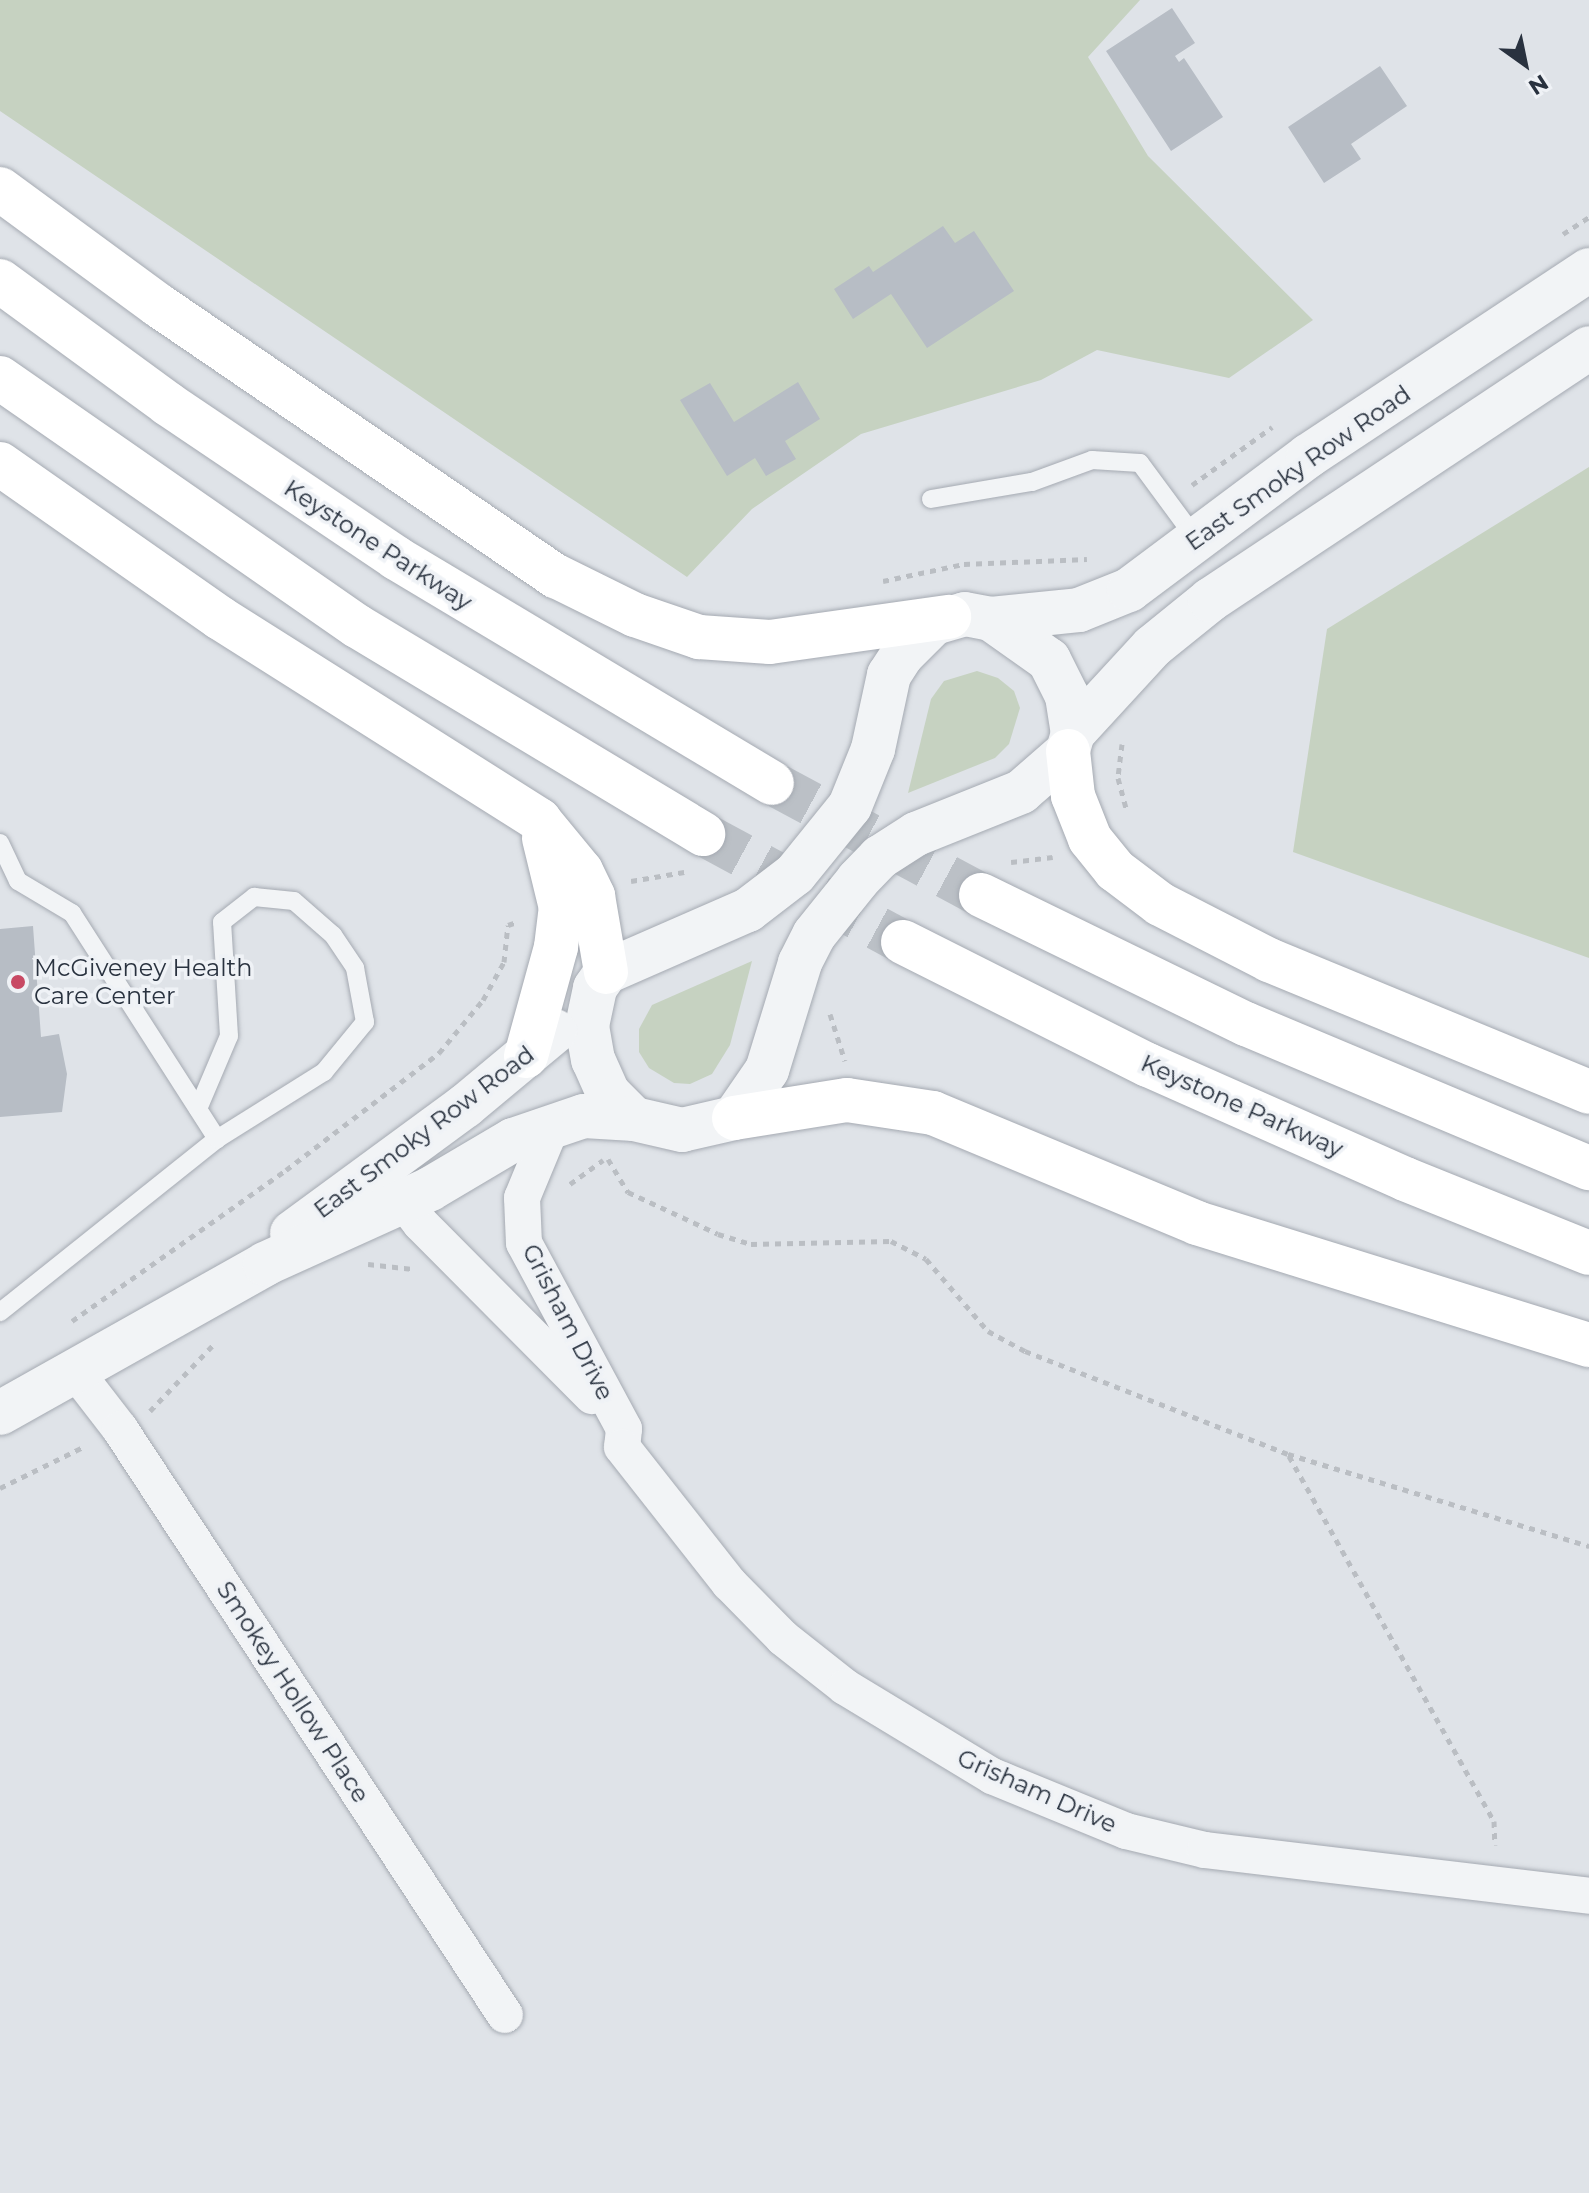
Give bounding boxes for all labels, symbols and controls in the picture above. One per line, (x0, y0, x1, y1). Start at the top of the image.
north arrow (1485, 24, 1565, 104)
text: N (1524, 68, 1553, 101)
street label: East Smoky Row Road (1180, 379, 1416, 557)
street label: Keystone Parkway (279, 473, 477, 617)
place label: McGiveney Health Care Center (34, 954, 252, 1010)
marker: McGiveney Health Care Center (9, 973, 27, 991)
street label: East Smoky Row Road (308, 1040, 540, 1224)
street label: Keystone Parkway (1136, 1048, 1348, 1164)
street label: Grisham Drive (516, 1239, 620, 1405)
street label: Smokey Hollow Place (211, 1576, 375, 1808)
street label: Grisham Drive (953, 1743, 1121, 1839)

